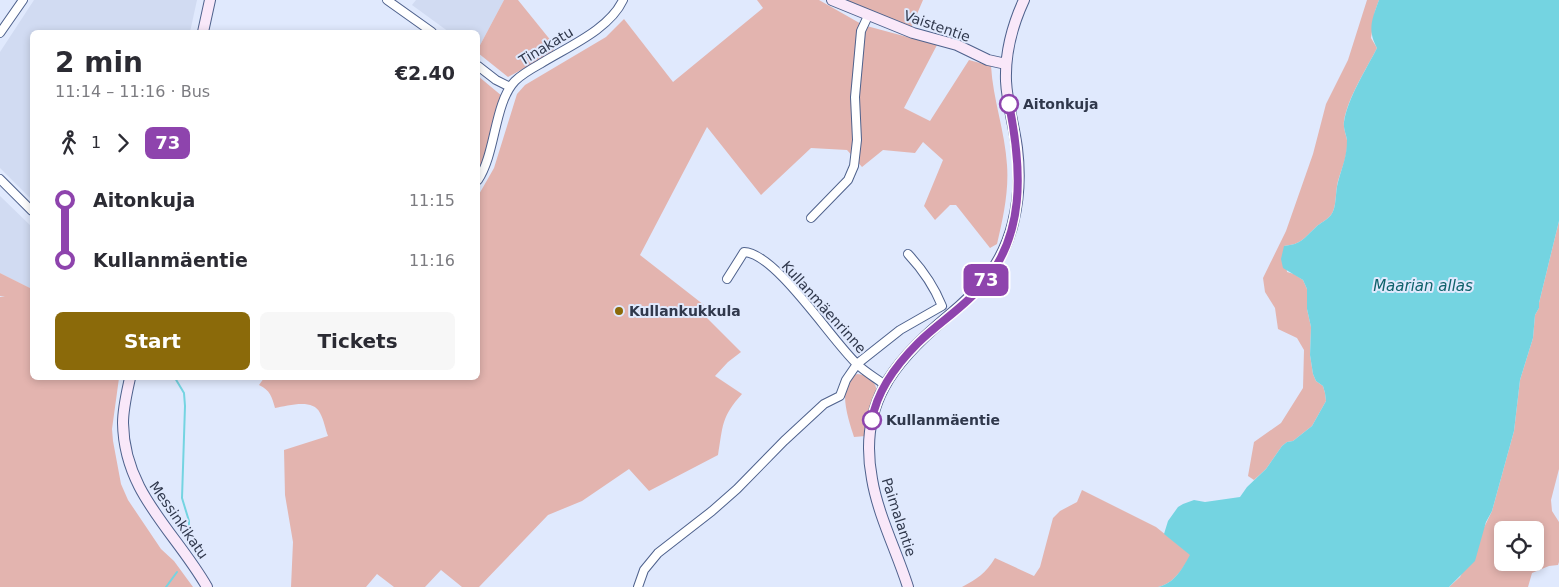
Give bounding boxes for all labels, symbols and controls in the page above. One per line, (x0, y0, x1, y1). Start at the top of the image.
street label: Vaistentie (902, 7, 972, 45)
street label: Tinakatu (515, 24, 576, 69)
text: 2 min (55, 46, 143, 79)
text: €2.40 (395, 62, 455, 84)
text: 11:14 – 11:16 · Bus (55, 82, 210, 101)
marker: Aitonkuja (999, 94, 1019, 114)
place label: Aitonkuja (1023, 96, 1098, 112)
icon: walk (55, 129, 83, 157)
icon: forward (109, 129, 137, 157)
text: 73 (155, 132, 180, 153)
text: 1 (91, 133, 101, 152)
text: Aitonkuja (93, 189, 195, 211)
text: 11:15 (409, 191, 455, 210)
text: Kullanmäentie (93, 249, 248, 271)
text: 11:16 (409, 251, 455, 270)
street label: Kullanmäenrinne (778, 258, 870, 356)
line badge: 73 (964, 264, 1008, 296)
text: 73 (973, 269, 999, 290)
water label: Maarian allas (1373, 277, 1473, 295)
place label: Kullankukkula (629, 303, 741, 319)
marker: Kullankukkula (613, 305, 625, 317)
button: Start (55, 312, 250, 370)
button: Tickets (260, 312, 455, 370)
marker: Kullanmäentie (862, 410, 882, 430)
place label: Kullanmäentie (886, 412, 1000, 428)
street label: Paimalantie (879, 476, 919, 558)
street label: Messinkikatu (146, 478, 212, 562)
map controls (1494, 521, 1544, 571)
button: locate (1494, 521, 1544, 571)

